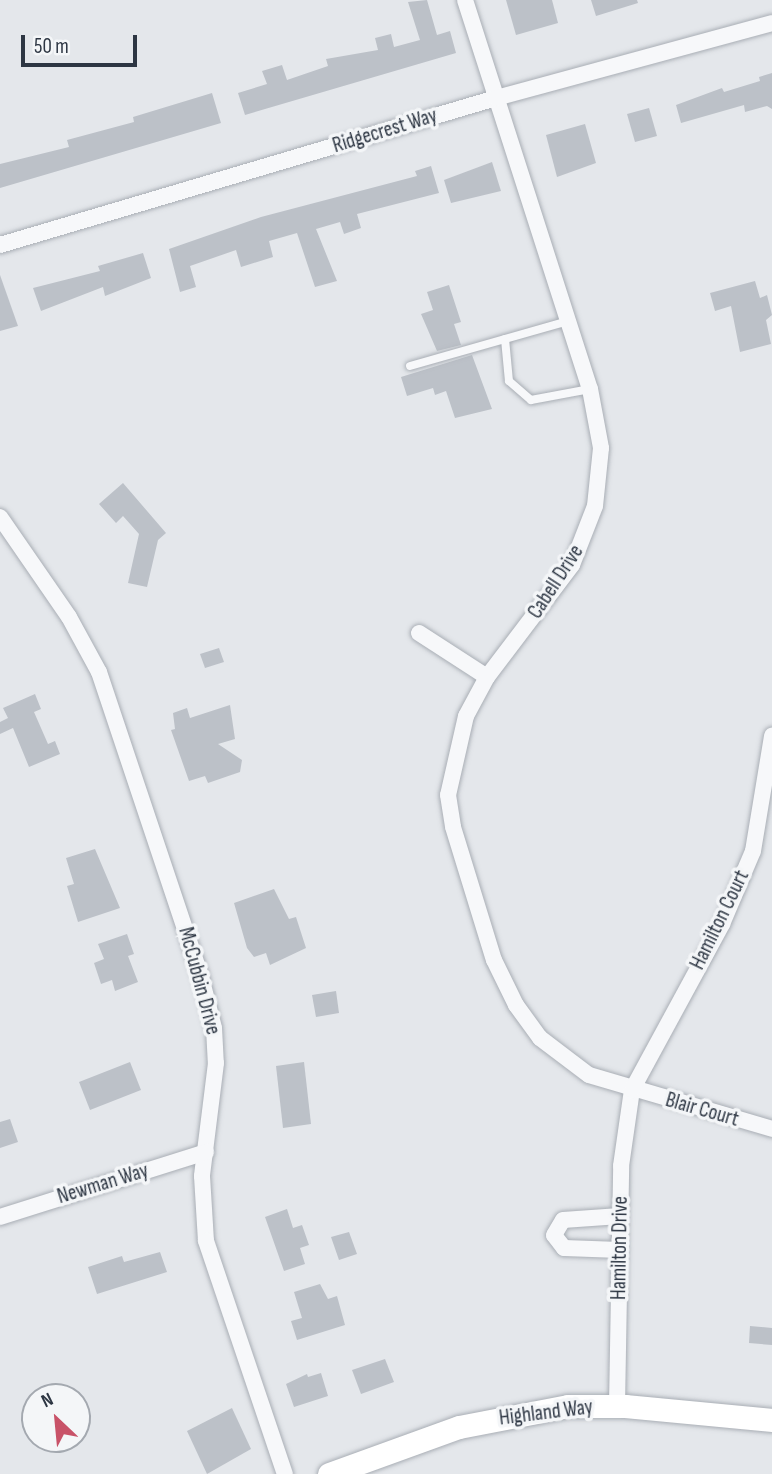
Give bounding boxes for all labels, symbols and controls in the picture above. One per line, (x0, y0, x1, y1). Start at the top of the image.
scale bar (24, 21, 140, 65)
text: 50 m (34, 34, 69, 59)
street label: Ridgecrest Way (330, 103, 440, 159)
street label: Cabell Drive (523, 540, 589, 624)
street label: Hamilton Court (685, 866, 755, 974)
street label: McCubbin Drive (173, 925, 225, 1037)
street label: Blair Court (663, 1088, 741, 1132)
street label: Newman Way (54, 1158, 152, 1210)
street label: Hamilton Drive (606, 1196, 634, 1300)
north arrow (21, 1383, 91, 1453)
text: N (38, 1388, 57, 1413)
street label: Highland Way (498, 1395, 594, 1431)

